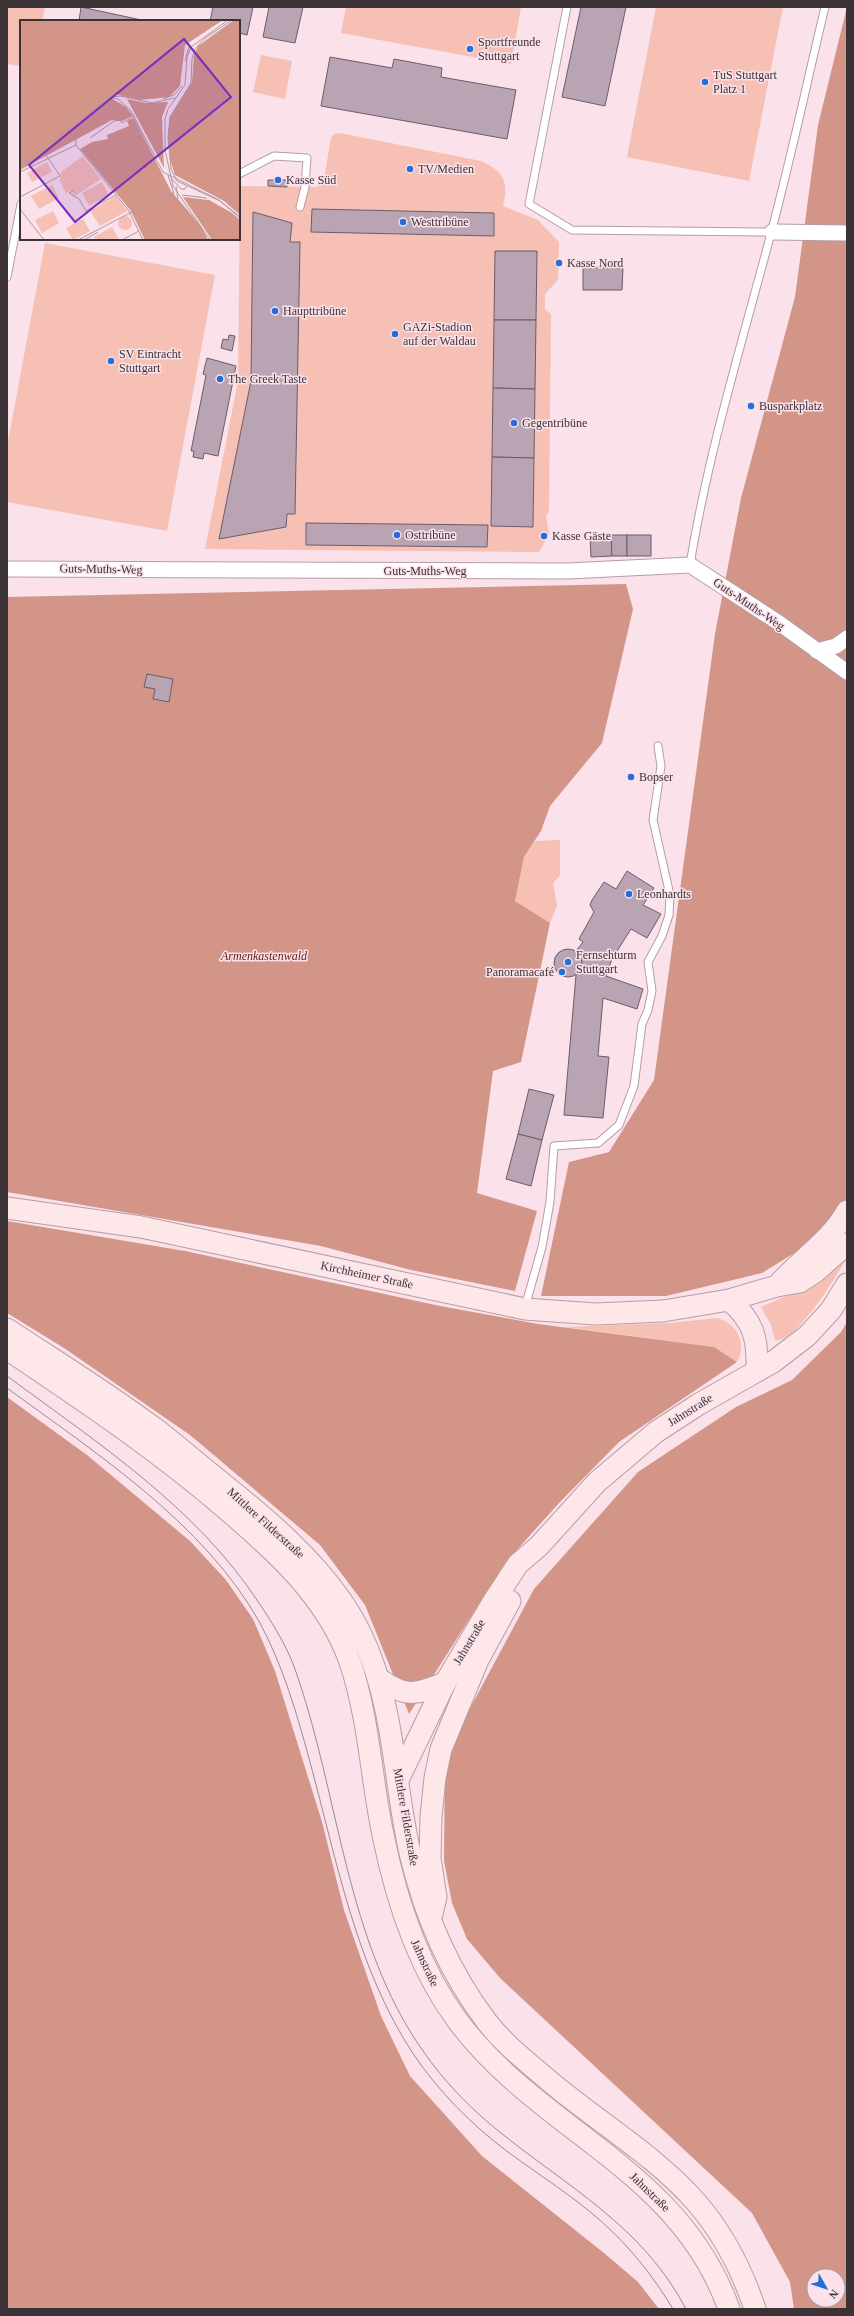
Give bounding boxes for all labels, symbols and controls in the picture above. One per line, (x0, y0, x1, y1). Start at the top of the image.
inset map (20, 20, 240, 240)
place label: Sportfreunde Stuttgart (478, 35, 541, 63)
marker: Sportfreunde Stuttgart (465, 44, 475, 54)
place label: TuS Stuttgart Platz 1 (713, 68, 778, 96)
marker: TuS Stuttgart Platz 1 (700, 77, 710, 87)
place label: TV/Medien (418, 162, 474, 176)
marker: TV/Medien (405, 164, 415, 174)
place label: Kasse Süd (286, 173, 336, 187)
marker: Kasse Süd (273, 175, 283, 185)
place label: Westtribüne (411, 215, 469, 229)
marker: Westtribüne (398, 217, 408, 227)
place label: Kasse Nord (567, 256, 623, 270)
marker: Kasse Nord (554, 258, 564, 268)
place label: Haupttribüne (283, 304, 346, 318)
marker: Haupttribüne (270, 306, 280, 316)
place label: GAZi-Stadion auf der Waldau (403, 320, 476, 348)
marker: GAZi-Stadion auf der Waldau (390, 329, 400, 339)
place label: SV Eintracht Stuttgart (119, 347, 182, 375)
marker: SV Eintracht Stuttgart (106, 356, 116, 366)
place label: The Greek Taste (228, 372, 307, 386)
marker: The Greek Taste (215, 374, 225, 384)
place label: Busparkplatz (759, 399, 822, 413)
marker: Busparkplatz (746, 401, 756, 411)
place label: Gegentribüne (522, 416, 587, 430)
marker: Gegentribüne (509, 418, 519, 428)
place label: Osttribüne (405, 528, 456, 542)
place label: Kasse Gäste (552, 529, 611, 543)
marker: Osttribüne (392, 530, 402, 540)
marker: Kasse Gäste (539, 531, 549, 541)
street label: Guts-Muths-Weg (59, 561, 143, 577)
street label: Guts-Muths-Weg (383, 564, 467, 578)
street label: Guts-Muths-Weg (711, 575, 787, 633)
place label: Bopser (639, 770, 673, 784)
marker: Bopser (626, 772, 636, 782)
place label: Leonhardts (637, 887, 691, 901)
marker: Leonhardts (624, 889, 634, 899)
place label: Fernsehturm Stuttgart (576, 948, 637, 976)
park label: Armenkastenwald (220, 949, 308, 963)
marker: Fernsehturm Stuttgart (563, 957, 573, 967)
place label: Panoramacafé (486, 965, 554, 979)
marker: Panoramacafé (557, 967, 567, 977)
street label: Kirchheimer Straße (319, 1258, 415, 1292)
street label: Jahnstraße (665, 1391, 715, 1429)
street label: Mittlere Filderstraße (225, 1485, 307, 1561)
street label: Jahnstraße (450, 1617, 488, 1667)
street label: Mittlere Filderstraße (391, 1767, 421, 1867)
street label: Jahnstraße (408, 1937, 442, 1989)
street label: Jahnstraße (627, 2169, 673, 2215)
north arrow (806, 2268, 846, 2308)
text: N (827, 2287, 841, 2301)

